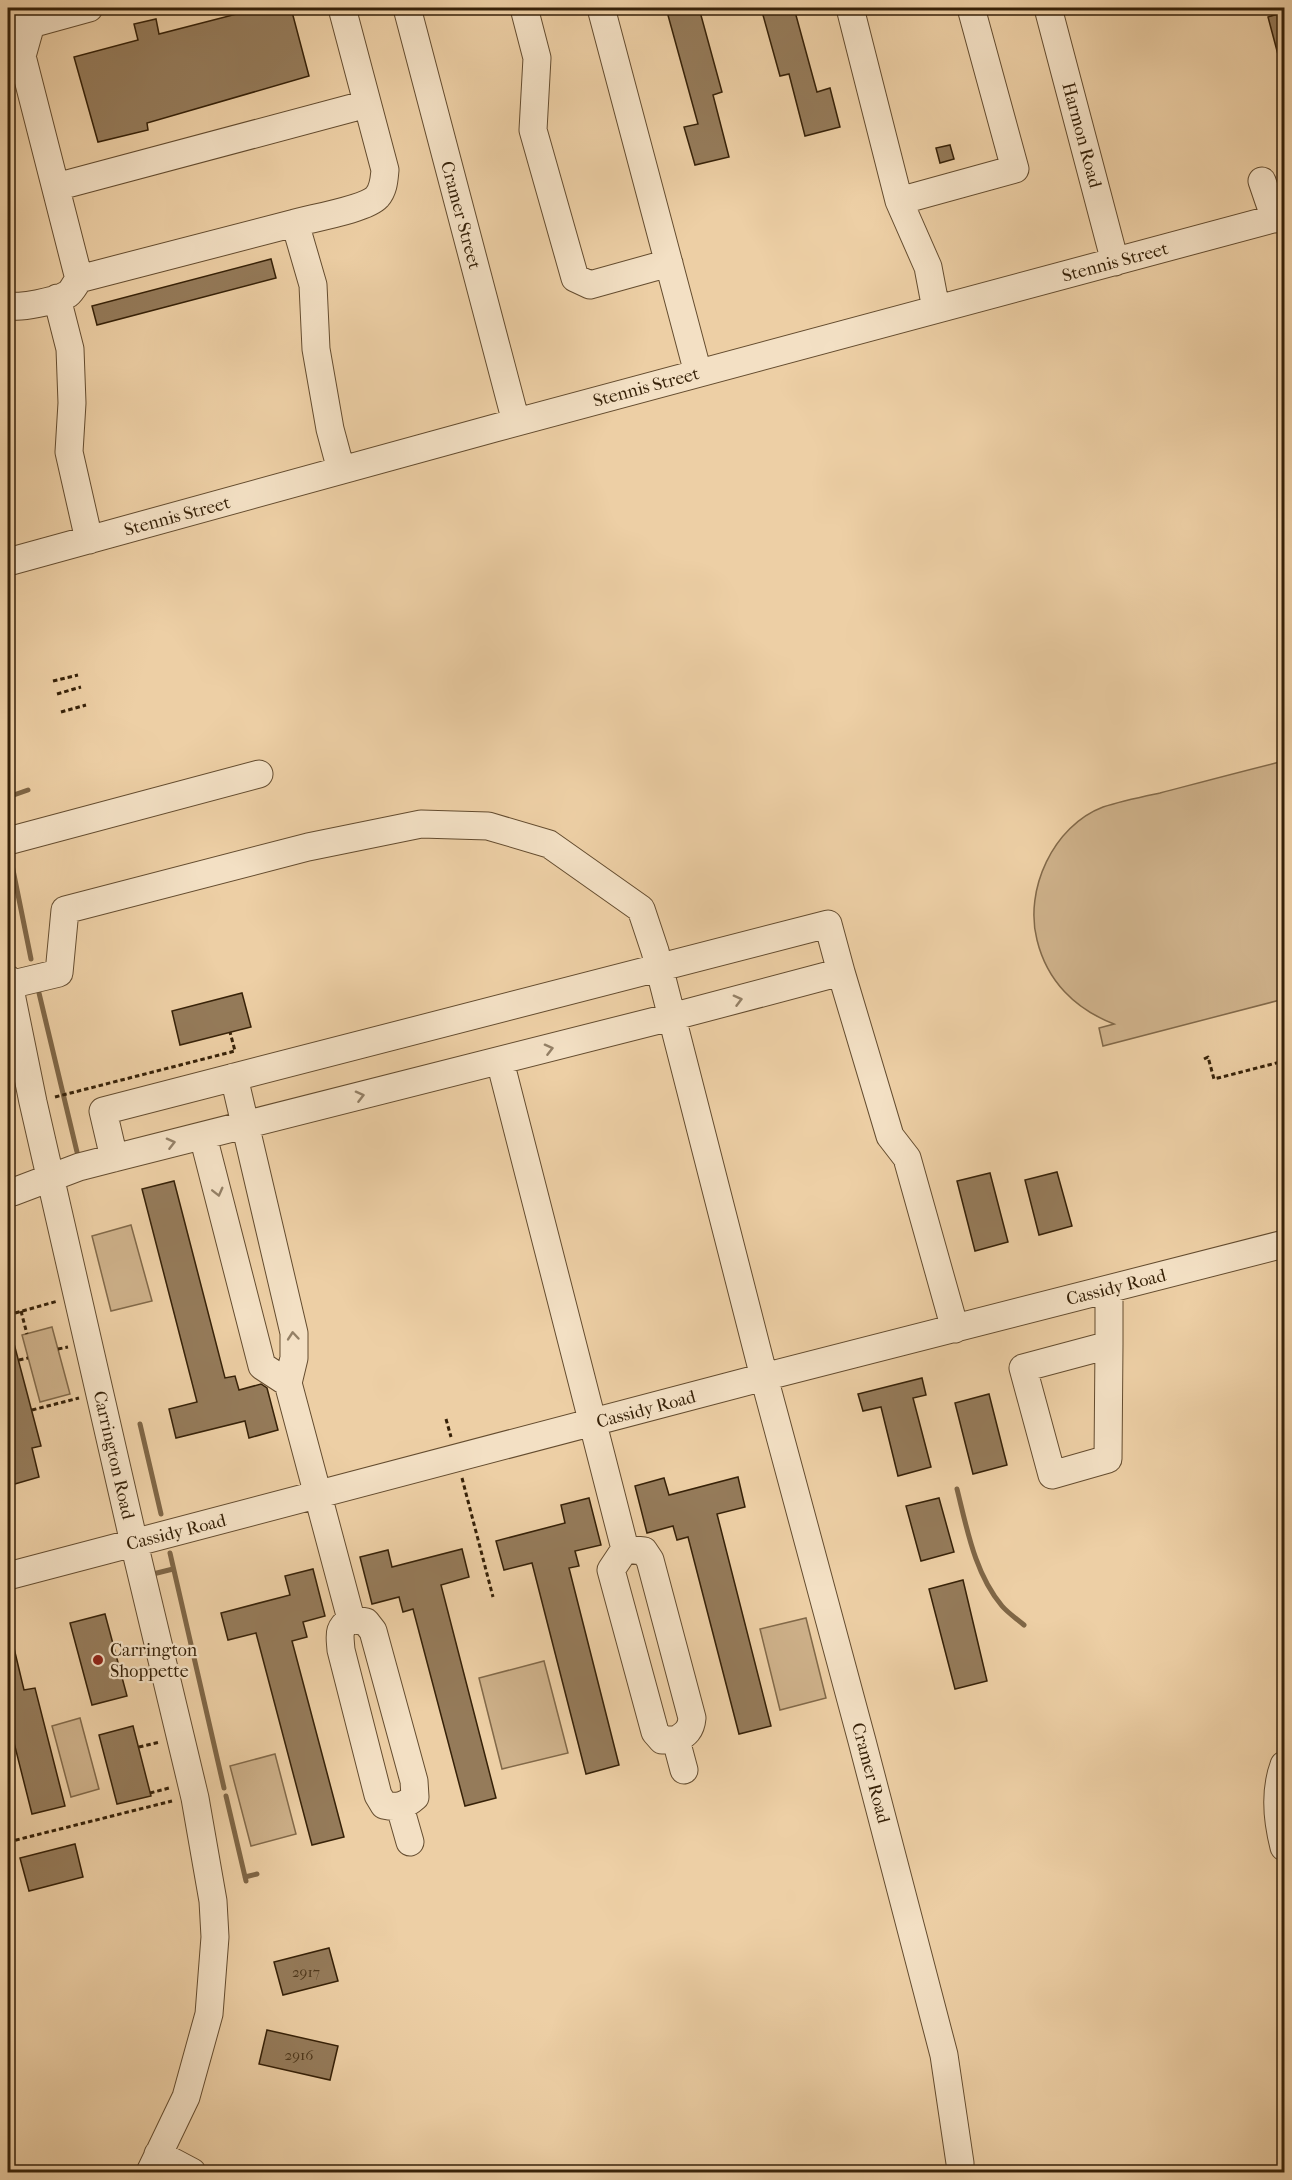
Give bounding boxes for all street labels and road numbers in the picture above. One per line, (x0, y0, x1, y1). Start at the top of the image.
street label: Harmon Road (1057, 80, 1106, 190)
street label: Cramer Street (436, 159, 485, 272)
street label: Stennis Street (1060, 238, 1171, 287)
street label: Stennis Street (591, 363, 702, 412)
street label: Stennis Street (122, 492, 233, 541)
street label: Cassidy Road (1064, 1265, 1168, 1310)
street label: Cassidy Road (594, 1386, 698, 1433)
street label: Carrington Road (89, 1389, 139, 1522)
street label: Cassidy Road (124, 1510, 228, 1555)
street label: Cramer Road (847, 1720, 894, 1826)

